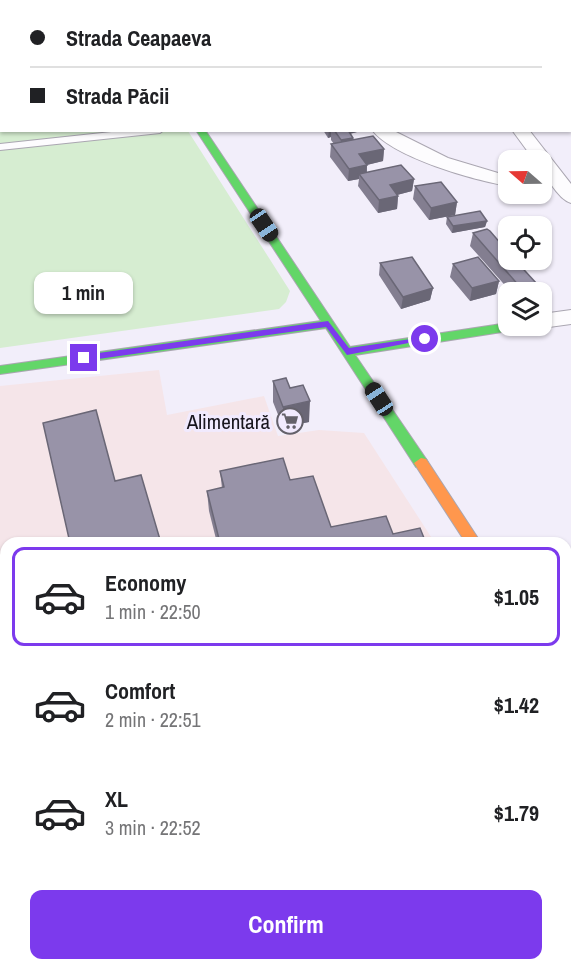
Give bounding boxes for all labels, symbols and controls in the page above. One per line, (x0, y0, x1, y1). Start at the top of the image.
text: Strada Ceapaeva (66, 23, 211, 53)
text: Strada Păcii (66, 81, 169, 111)
north arrow (498, 150, 552, 204)
map controls (498, 150, 552, 336)
car (246, 205, 282, 245)
button: locate (498, 216, 552, 270)
callout: 1 min (34, 271, 134, 313)
text: 1 min (62, 279, 105, 306)
button: layers (498, 282, 552, 336)
route start (411, 325, 438, 352)
route end (70, 344, 97, 371)
car (362, 379, 396, 419)
supermarket icon: Alimentară (275, 406, 305, 436)
place label: Alimentară (186, 407, 270, 436)
text: Economy (105, 568, 186, 598)
icon: car (33, 570, 87, 624)
text: $1.05 (494, 582, 539, 612)
text: 1 min · 22:50 (105, 598, 201, 625)
text: Comfort (105, 676, 175, 706)
icon: car (33, 678, 87, 732)
text: $1.42 (494, 690, 539, 720)
text: 2 min · 22:51 (105, 706, 201, 733)
text: XL (105, 784, 128, 814)
icon: car (33, 786, 87, 840)
text: $1.79 (494, 798, 539, 828)
text: 3 min · 22:52 (105, 814, 201, 841)
button: Confirm (30, 890, 542, 959)

